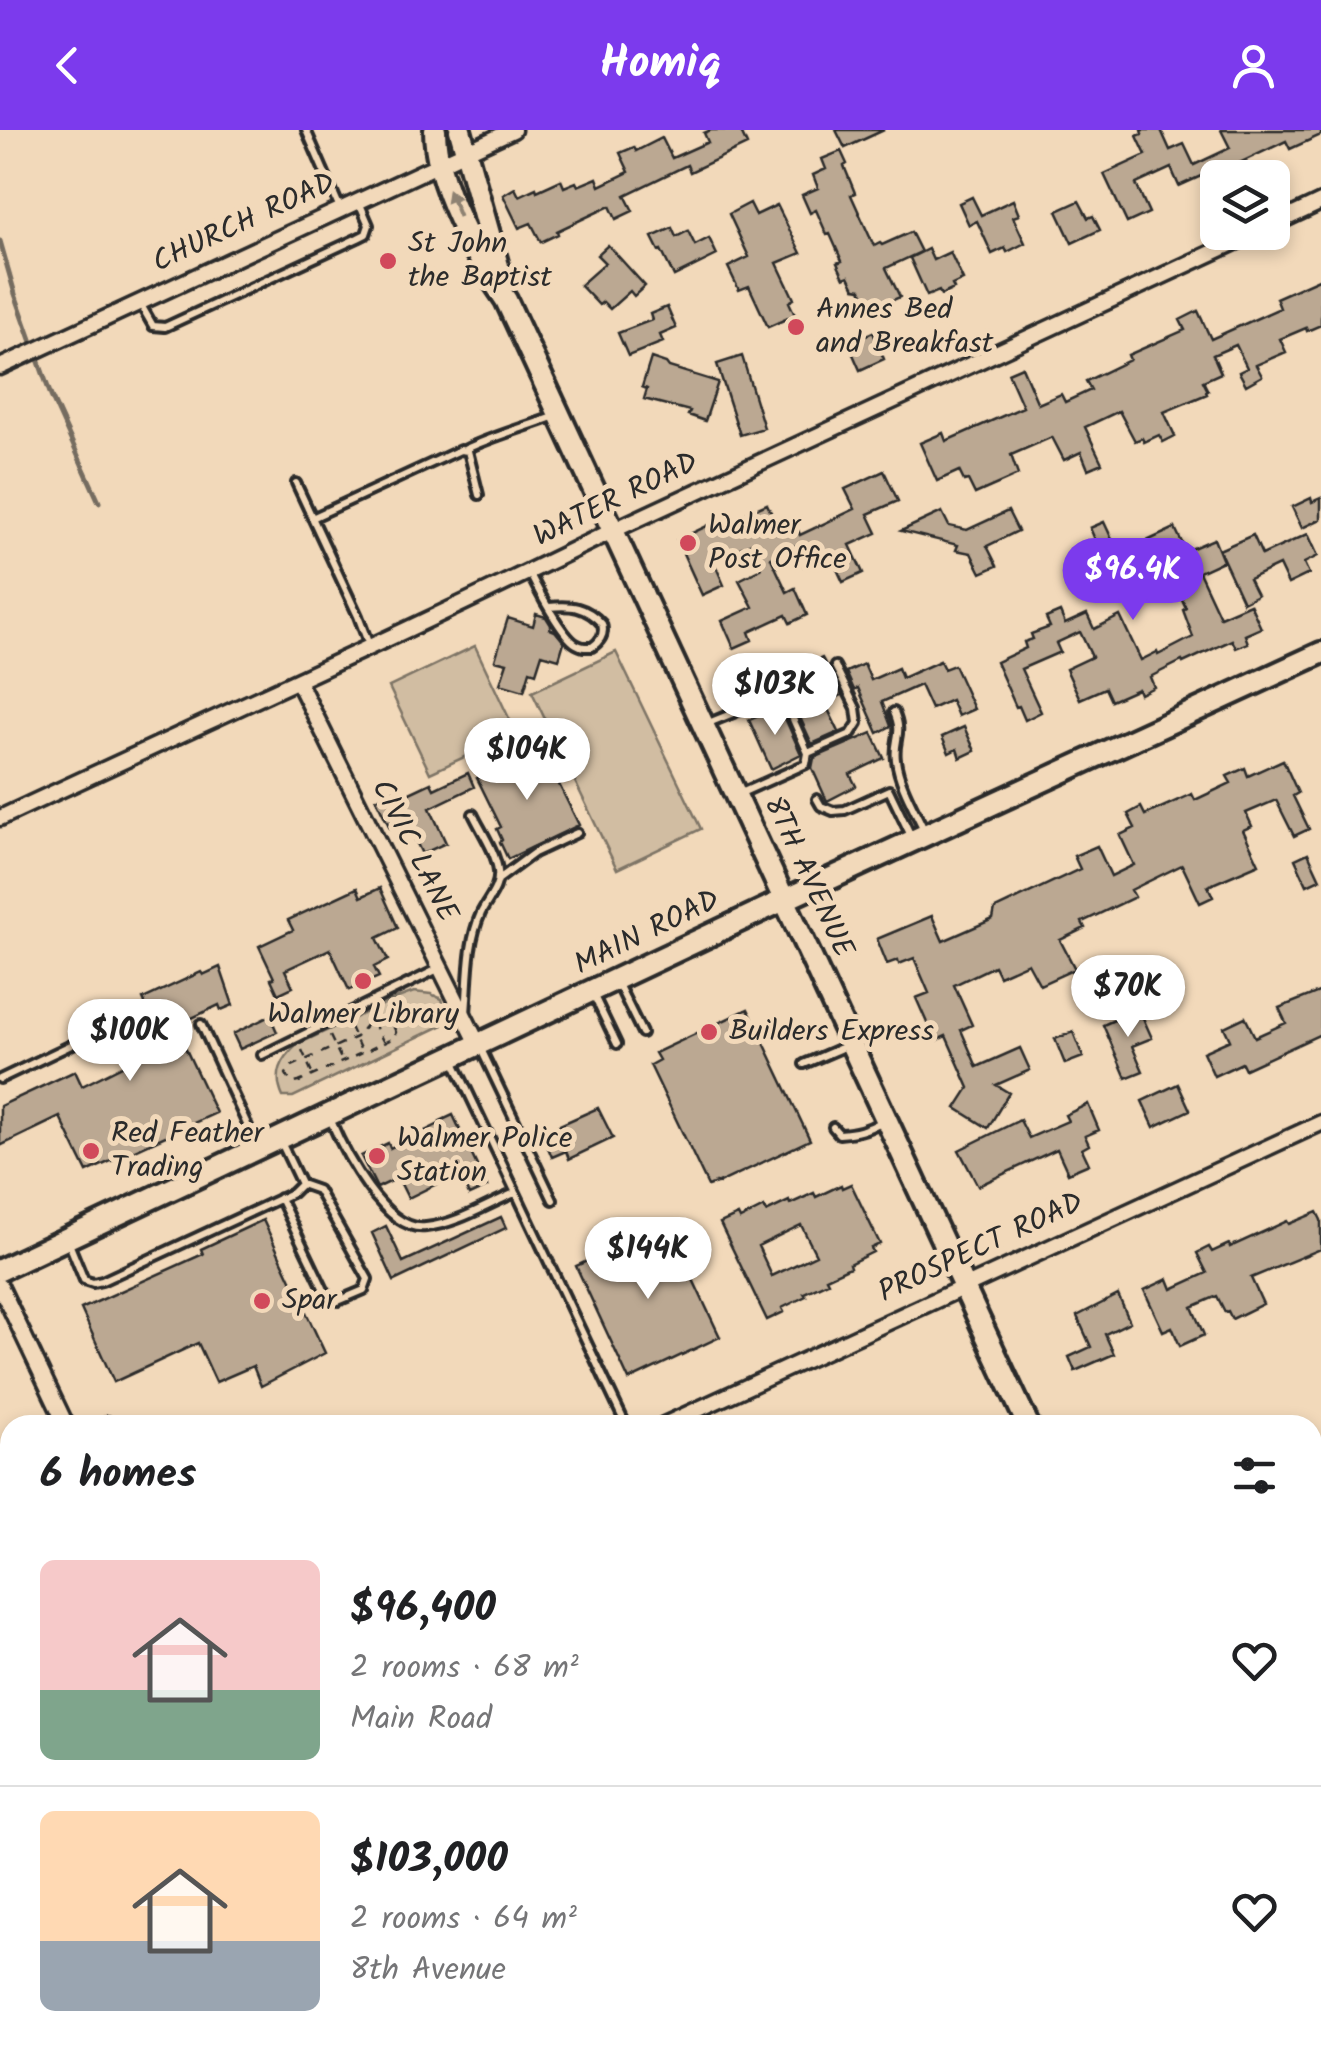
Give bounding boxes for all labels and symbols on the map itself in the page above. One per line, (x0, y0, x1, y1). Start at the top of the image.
street label: CHURCH ROAD (145, 160, 343, 286)
one-way arrow (445, 188, 461, 218)
place label: St John the Baptist (408, 220, 552, 302)
marker: St John the Baptist (377, 250, 399, 272)
place label: Annes Bed and Breakfast (816, 286, 994, 368)
marker: Annes Bed and Breakfast (785, 316, 807, 338)
street label: WATER ROAD (525, 439, 707, 561)
place label: Walmer Post Office (708, 502, 847, 584)
marker: Walmer Post Office (677, 532, 699, 554)
pin: $96.4K (1052, 538, 1214, 623)
pin: $103K (705, 653, 845, 738)
pin: $104K (457, 718, 597, 803)
street label: CIVIC LANE (357, 771, 471, 932)
street label: 8TH AVENUE (750, 788, 867, 967)
street label: MAIN ROAD (566, 877, 728, 989)
pin: $70K (1069, 955, 1187, 1040)
marker: Walmer Library (352, 970, 374, 992)
place label: Walmer Library (267, 991, 460, 1039)
pin: $100K (60, 999, 200, 1084)
place label: Builders Express (729, 1008, 934, 1056)
marker: Builders Express (698, 1021, 720, 1043)
place label: Red Feather Trading (111, 1110, 265, 1192)
place label: Walmer Police Station (397, 1115, 572, 1197)
marker: Red Feather Trading (80, 1140, 102, 1162)
marker: Walmer Police Station (366, 1145, 388, 1167)
street label: PROSPECT ROAD (870, 1179, 1092, 1317)
pin: $144K (578, 1217, 718, 1302)
place label: Spar (282, 1277, 338, 1325)
marker: Spar (251, 1290, 273, 1312)

